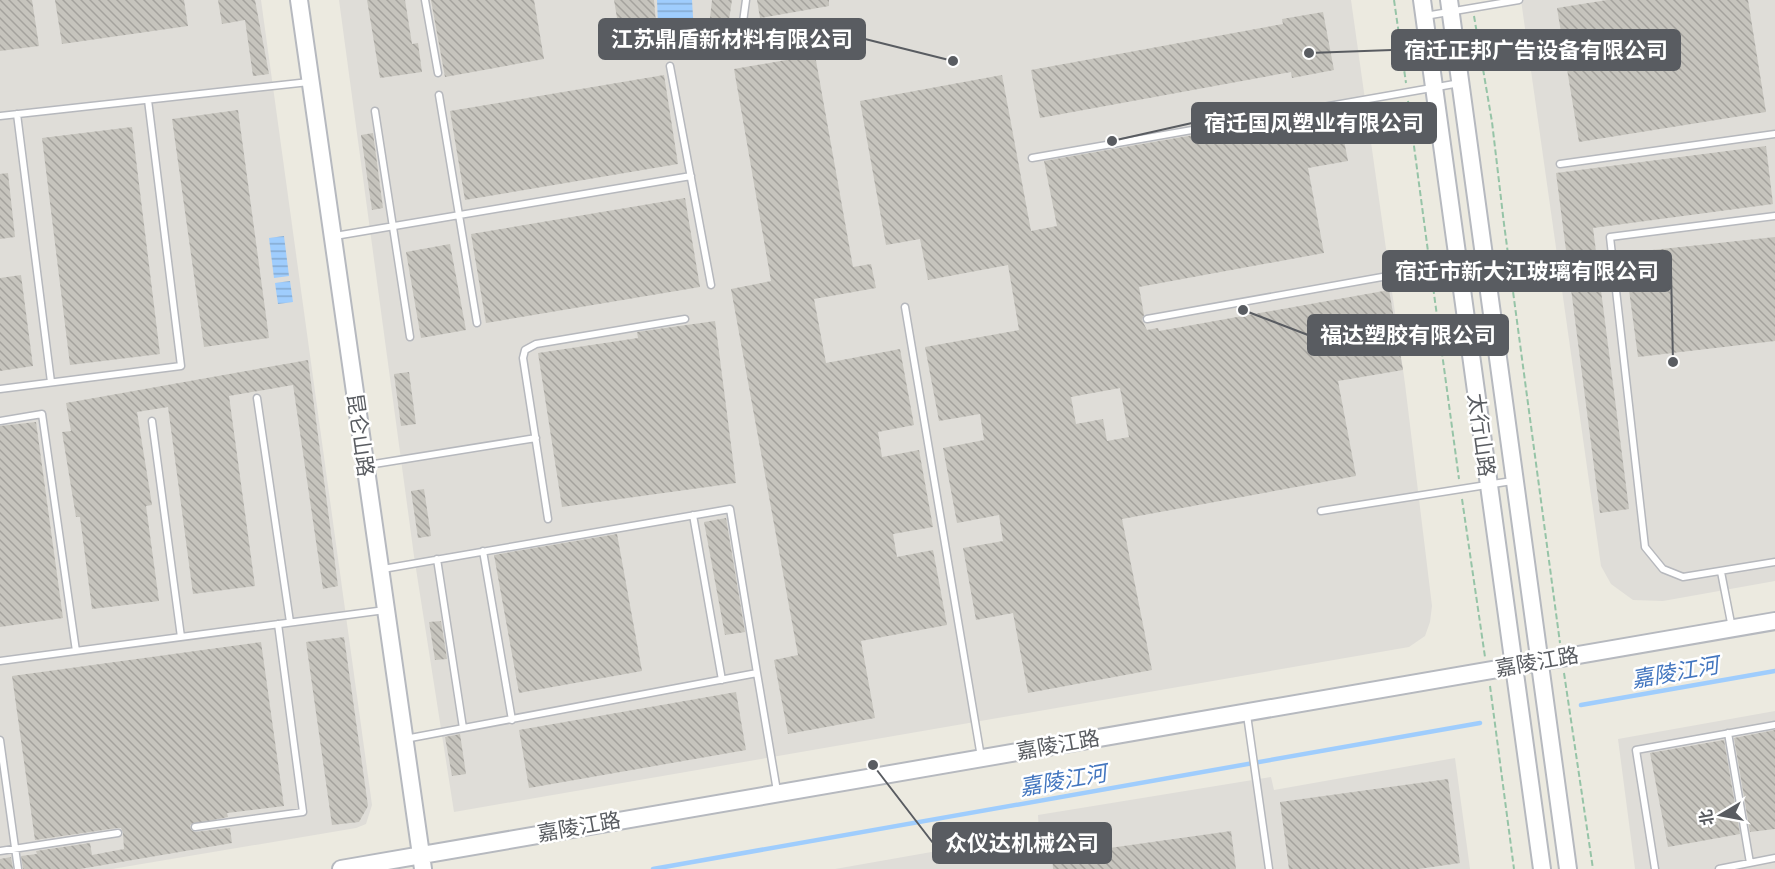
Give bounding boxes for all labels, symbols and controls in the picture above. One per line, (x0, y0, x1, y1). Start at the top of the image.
callout: 江苏鼎盾新材料有限公司 (599, 19, 865, 59)
text: 江苏鼎盾新材料有限公司 (611, 27, 853, 53)
callout: 宿迁正邦广告设备有限公司 (1392, 30, 1680, 70)
text: 宿迁正邦广告设备有限公司 (1404, 38, 1668, 64)
callout: 宿迁国风塑业有限公司 (1192, 103, 1436, 143)
text: 宿迁国风塑业有限公司 (1204, 111, 1424, 137)
callout: 宿迁市新大江玻璃有限公司 (1383, 251, 1671, 291)
text: 宿迁市新大江玻璃有限公司 (1395, 259, 1659, 285)
callout: 福达塑胶有限公司 (1308, 315, 1508, 355)
text: 福达塑胶有限公司 (1320, 323, 1496, 349)
street label: 昆仑山路 (342, 392, 378, 478)
street label: 太行山路 (1463, 392, 1499, 478)
street label: 嘉陵江路 (1494, 643, 1580, 681)
water label: 嘉陵江河 (1630, 652, 1725, 693)
street label: 嘉陵江路 (1015, 726, 1101, 764)
water label: 嘉陵江河 (1018, 760, 1113, 801)
north arrow (1691, 785, 1751, 845)
street label: 嘉陵江路 (536, 808, 622, 846)
text: 北 (1696, 808, 1717, 827)
callout: 众仪达机械公司 (933, 823, 1111, 863)
text: 众仪达机械公司 (945, 831, 1099, 857)

